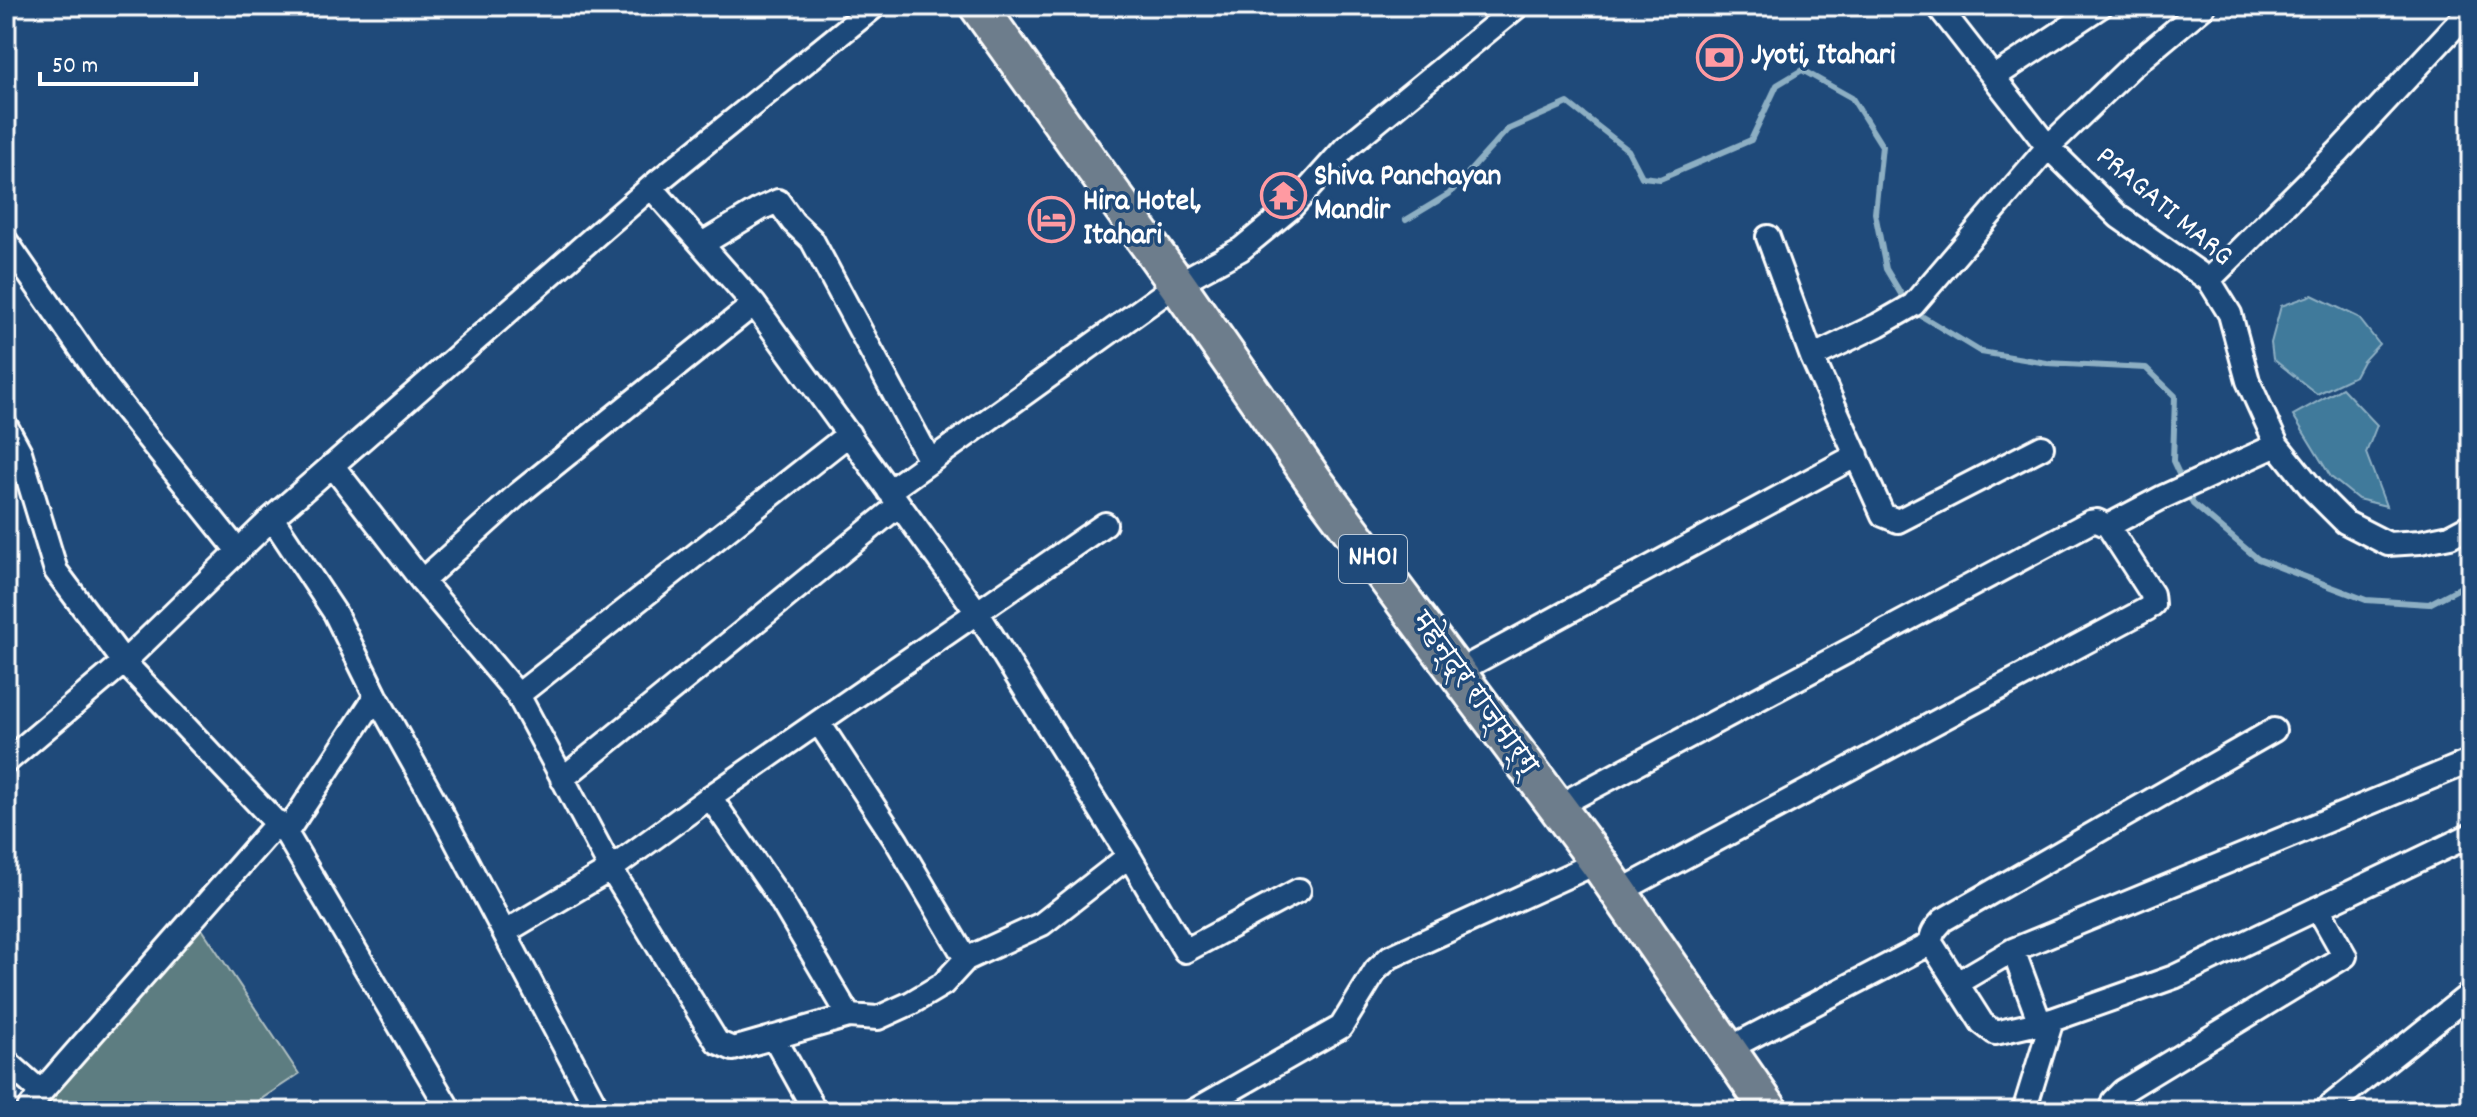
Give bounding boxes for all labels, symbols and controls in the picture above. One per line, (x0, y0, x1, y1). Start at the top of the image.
bank icon: Jyoti, Itahari (1696, 33, 1744, 81)
scale bar (40, 36, 196, 86)
place label: Jyoti, Itahari (1751, 36, 1896, 79)
text: 50 m (52, 50, 98, 84)
street label: PRAGATI MARG (2085, 138, 2241, 278)
place label: Shiva Panchayan Mandir (1314, 157, 1502, 234)
temple icon: Shiva Panchayan Mandir (1259, 171, 1307, 219)
place label: Hira Hotel, Itahari (1083, 182, 1202, 259)
hotel icon: Hira Hotel, Itahari (1028, 196, 1076, 244)
road number: NH01 (1339, 535, 1407, 583)
street label: महेन्द्र राज्मार्ग् (1398, 602, 1549, 788)

